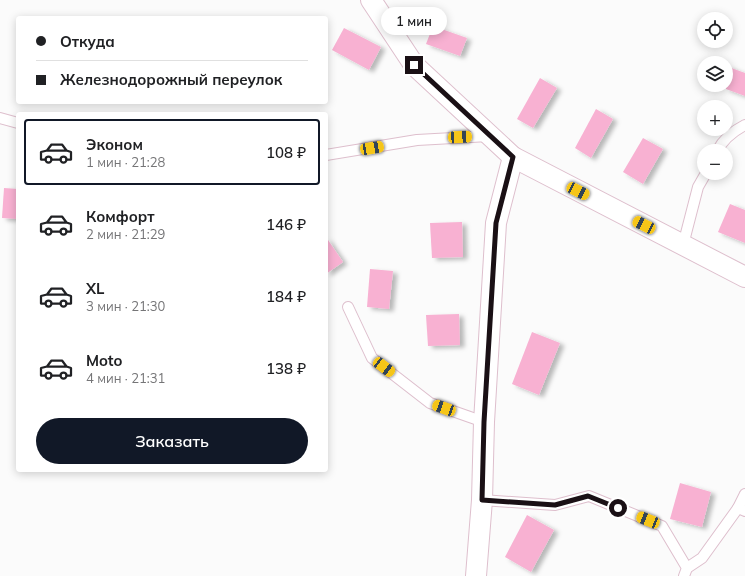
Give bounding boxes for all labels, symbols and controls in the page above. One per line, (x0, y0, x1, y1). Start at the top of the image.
callout: 1 мин (381, 7, 447, 35)
map controls (697, 12, 733, 180)
button: locate (697, 12, 733, 48)
text: 1 мин (396, 13, 432, 29)
text: Откуда (60, 32, 115, 51)
route end (405, 56, 423, 74)
button: layers (697, 56, 733, 92)
text: Железнодорожный переулок (60, 70, 282, 89)
button: + (697, 100, 733, 136)
car (448, 130, 472, 144)
icon: car (38, 134, 74, 170)
text: Эконом (86, 135, 143, 154)
car (359, 140, 385, 156)
text: 108 ₽ (266, 143, 306, 162)
button: − (697, 144, 733, 180)
text: 1 мин · 21:28 (86, 154, 165, 170)
car (565, 180, 591, 202)
icon: car (38, 206, 74, 242)
text: Комфорт (86, 207, 155, 226)
car (631, 214, 657, 236)
text: 146 ₽ (266, 215, 306, 234)
text: 2 мин · 21:29 (86, 226, 165, 242)
icon: car (38, 278, 74, 314)
text: XL (86, 279, 104, 298)
text: 184 ₽ (266, 287, 306, 306)
text: 3 мин · 21:30 (86, 298, 165, 314)
icon: car (38, 350, 74, 386)
text: Moto (86, 351, 122, 370)
car (371, 355, 397, 379)
text: 138 ₽ (266, 359, 306, 378)
text: 4 мин · 21:31 (86, 370, 165, 386)
car (431, 398, 457, 418)
button: Заказать (36, 418, 308, 464)
route start (609, 499, 627, 517)
car (635, 510, 661, 530)

